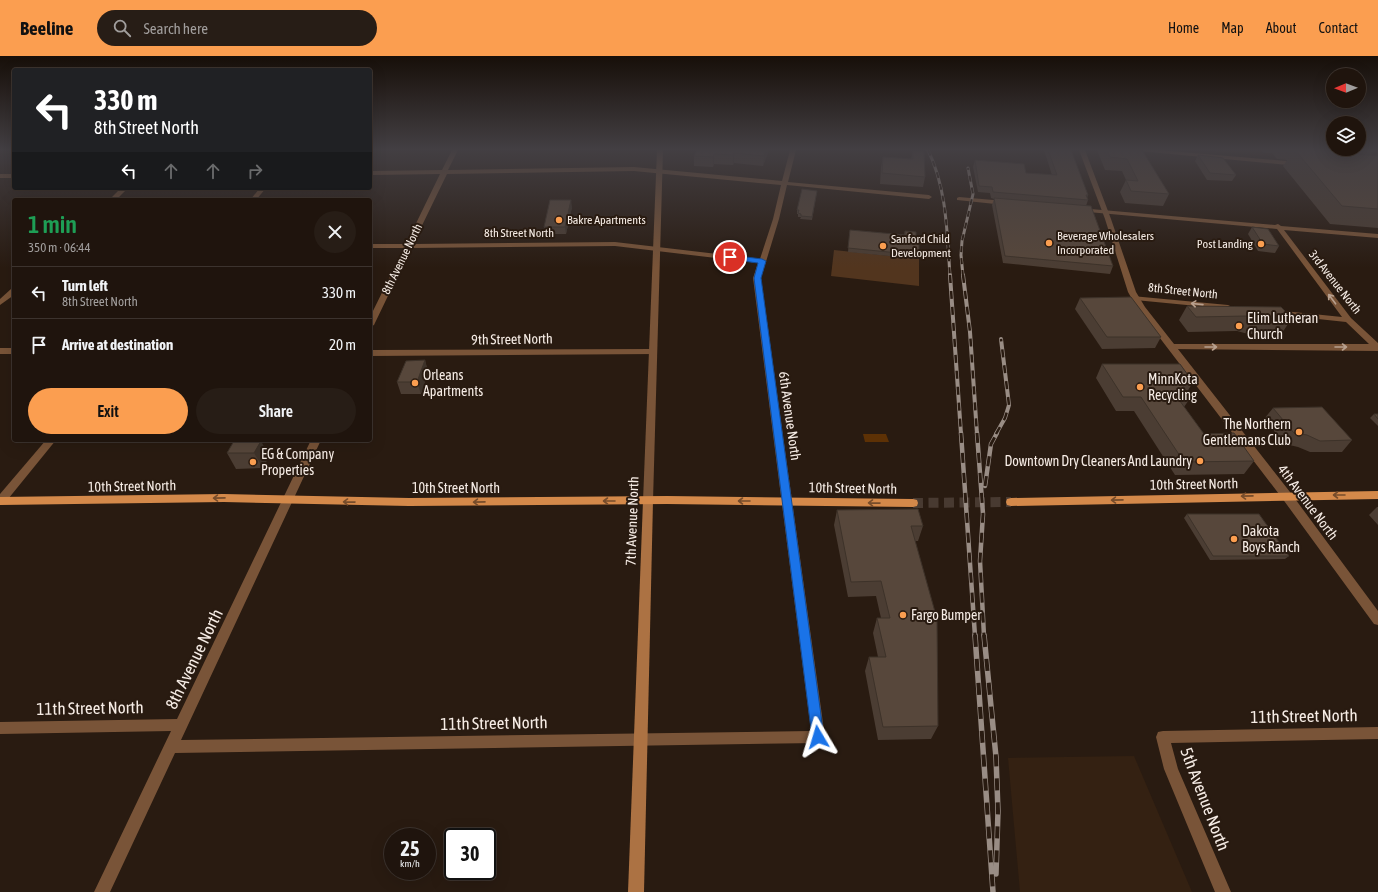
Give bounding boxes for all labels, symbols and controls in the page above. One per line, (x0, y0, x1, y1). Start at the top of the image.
search box (97, 10, 377, 46)
text: Beeline (20, 17, 73, 39)
icon: search (111, 17, 133, 39)
text: Search here (143, 20, 208, 37)
text: Home (1168, 20, 1199, 36)
text: Map (1221, 20, 1244, 36)
text: About (1266, 20, 1297, 36)
text: Contact (1319, 20, 1358, 36)
north arrow (1326, 68, 1366, 108)
map controls (1326, 68, 1366, 156)
icon: left (28, 84, 80, 136)
text: 330 m (94, 84, 157, 116)
button: layers (1326, 116, 1366, 156)
text: 8th Street North (94, 117, 199, 138)
icon: left (118, 160, 140, 182)
icon: ahead (160, 160, 182, 182)
icon: ahead (202, 160, 224, 182)
icon: right (244, 160, 266, 182)
text: 1 min (28, 211, 77, 238)
button: close (314, 211, 356, 253)
place label: Bakre Apartments (567, 213, 646, 227)
marker: Bakre Apartments (554, 215, 564, 225)
street label: 8th Avenue North (379, 221, 425, 297)
street label: 8th Street North (484, 226, 554, 240)
place label: Beverage Wholesalers Incorporated (1057, 229, 1154, 257)
place label: Sanford Child Development (891, 232, 952, 260)
place label: Post Landing (1197, 237, 1254, 251)
marker: Beverage Wholesalers Incorporated (1044, 238, 1054, 248)
marker: Post Landing (1256, 239, 1266, 249)
text: 350 m · 06:44 (28, 240, 91, 255)
pin (713, 240, 747, 274)
marker: Sanford Child Development (878, 241, 888, 251)
icon: arrive (719, 246, 741, 268)
street label: 3rd Avenue North (1306, 247, 1364, 317)
text: Turn left (62, 277, 108, 294)
street label: 8th Street North (1147, 280, 1219, 302)
icon: left (28, 282, 50, 304)
text: 330 m (322, 284, 356, 301)
text: 8th Street North (62, 294, 138, 309)
one-way arrow (1328, 294, 1337, 305)
one-way arrow (1191, 300, 1204, 308)
place label: Elim Lutheran Church (1247, 310, 1318, 342)
marker: Elim Lutheran Church (1234, 321, 1244, 331)
street label: 9th Street North (471, 330, 553, 348)
icon: arrive (28, 334, 50, 356)
text: Arrive at destination (62, 336, 173, 353)
text: 20 m (329, 336, 356, 353)
one-way arrow (1204, 343, 1217, 351)
one-way arrow (1334, 343, 1347, 351)
place label: Orleans Apartments (423, 367, 483, 399)
street label: 6th Avenue North (776, 370, 804, 462)
place label: MinnKota Recycling (1148, 371, 1198, 403)
marker: Orleans Apartments (410, 378, 420, 388)
marker: MinnKota Recycling (1135, 382, 1145, 392)
button: Exit (28, 388, 188, 434)
button: Share (196, 388, 356, 434)
place label: The Northern Gentlemans Club (1203, 416, 1291, 448)
marker: The Northern Gentlemans Club (1294, 427, 1304, 437)
place label: EG & Company Properties (261, 446, 334, 478)
place label: Downtown Dry Cleaners And Laundry (1004, 453, 1192, 469)
marker: Downtown Dry Cleaners And Laundry (1195, 456, 1205, 466)
marker: EG & Company Properties (248, 457, 258, 467)
street label: 4th Avenue North (1275, 461, 1341, 543)
street label: 10th Street North (1150, 475, 1238, 493)
street label: 7th Avenue North (622, 476, 642, 566)
street label: 10th Street North (88, 477, 176, 495)
street label: 10th Street North (809, 479, 897, 497)
street label: 10th Street North (412, 480, 500, 496)
one-way arrow (1333, 491, 1346, 499)
one-way arrow (1241, 492, 1254, 500)
one-way arrow (213, 494, 226, 502)
one-way arrow (1111, 496, 1124, 503)
one-way arrow (603, 497, 616, 504)
one-way arrow (738, 497, 751, 505)
one-way arrow (343, 498, 356, 505)
one-way arrow (473, 498, 486, 506)
one-way arrow (868, 499, 881, 506)
place label: Dakota Boys Ranch (1242, 523, 1300, 555)
marker: Dakota Boys Ranch (1229, 534, 1239, 544)
street label: 8th Avenue North (161, 606, 227, 712)
place label: Fargo Bumper (911, 607, 982, 623)
marker: Fargo Bumper (898, 610, 908, 620)
street label: 11th Street North (36, 697, 144, 719)
street label: 11th Street North (1250, 705, 1358, 727)
street label: 11th Street North (440, 712, 548, 734)
position arrow (797, 716, 839, 758)
street label: 5th Avenue North (1176, 745, 1234, 853)
speed limit sign: 30 (444, 828, 496, 880)
text: 25 (401, 837, 419, 860)
text: km/h (400, 858, 420, 869)

